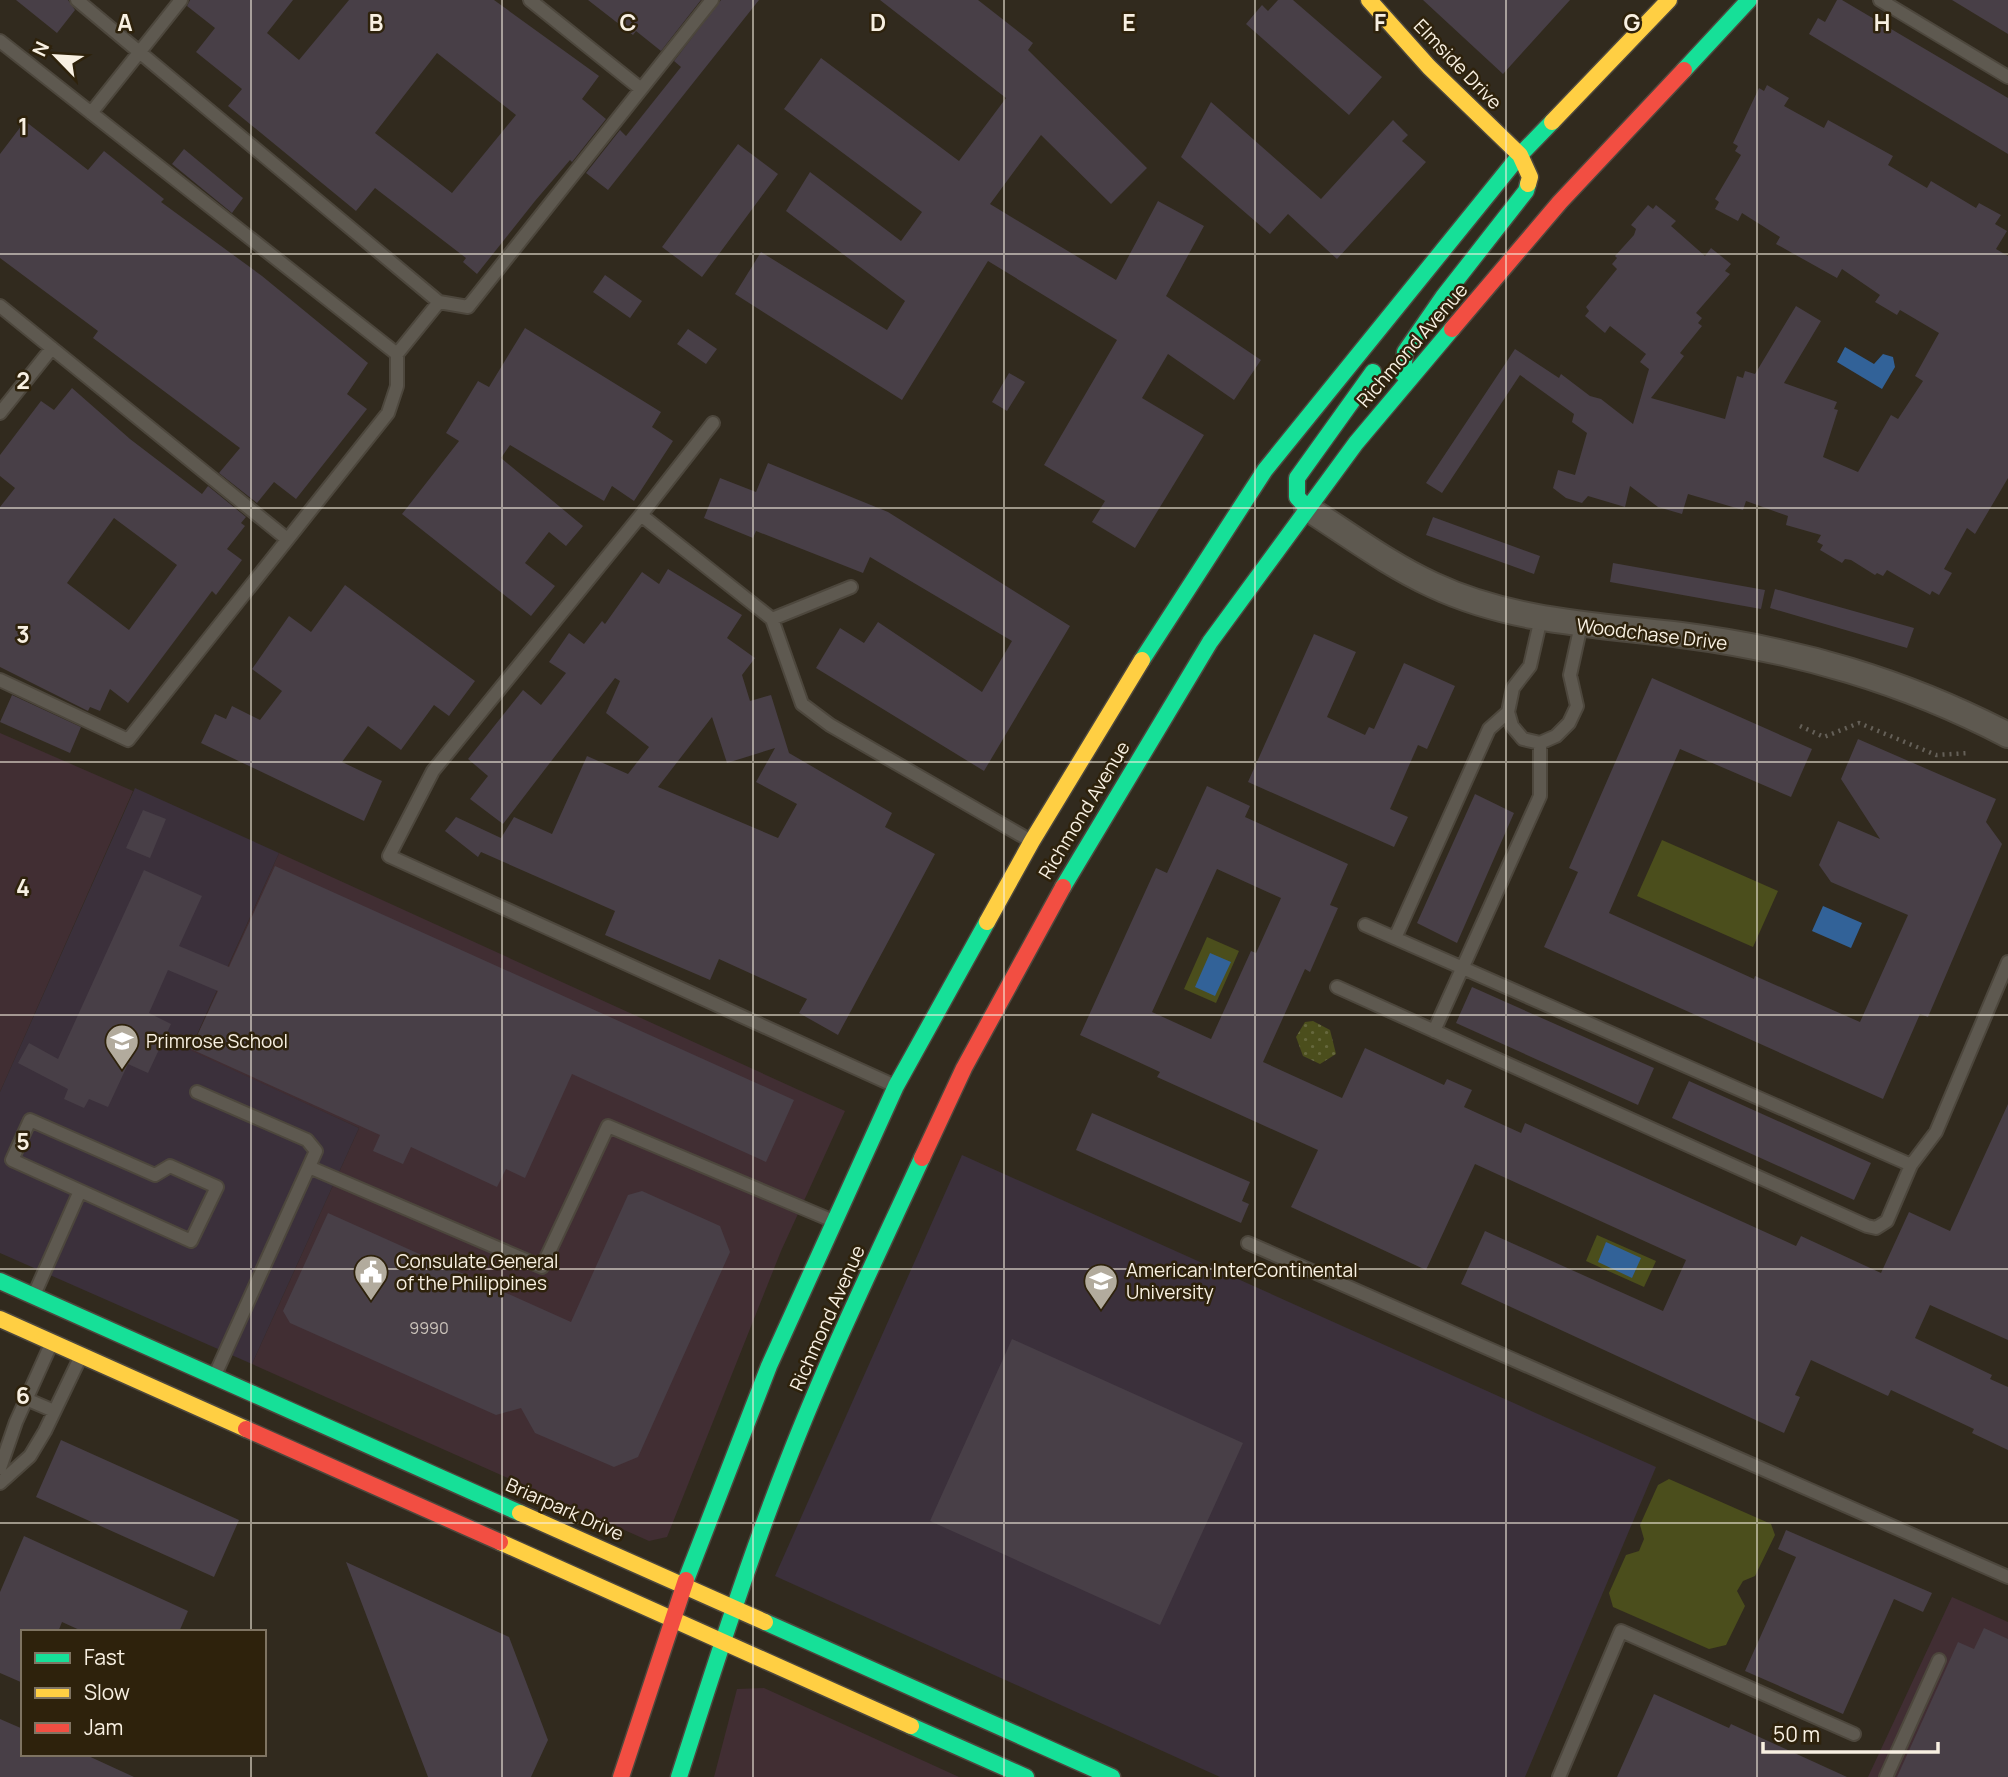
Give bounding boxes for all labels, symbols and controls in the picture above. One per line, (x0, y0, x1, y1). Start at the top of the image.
text: A (117, 6, 133, 38)
text: B (369, 6, 383, 38)
text: C (620, 6, 637, 38)
text: D (870, 6, 886, 38)
text: E (1122, 6, 1136, 38)
text: F (1374, 6, 1386, 38)
text: G (1624, 6, 1641, 38)
text: H (1874, 6, 1890, 38)
street label: Elmside Drive (1408, 13, 1508, 115)
north arrow (21, 21, 91, 91)
text: N (26, 37, 55, 60)
text: 1 (18, 110, 28, 142)
street label: Richmond Avenue (1351, 277, 1473, 413)
text: 2 (16, 364, 30, 396)
street label: Woodchase Drive (1575, 612, 1729, 656)
text: 3 (16, 618, 30, 650)
street label: Richmond Avenue (1032, 736, 1136, 884)
text: 4 (16, 871, 30, 903)
school or university icon: Primrose School (103, 1022, 141, 1071)
place label: Primrose School (146, 1028, 288, 1054)
text: 5 (16, 1125, 30, 1157)
street label: Richmond Avenue (783, 1241, 871, 1395)
place label: Consulate General of the Philippines (396, 1248, 559, 1296)
public building icon: Consulate General of the Philippines (352, 1253, 390, 1302)
place label: American InterContinental University (1126, 1257, 1358, 1305)
school or university icon: American InterContinental University (1082, 1262, 1120, 1311)
house number: 9990 (409, 1317, 449, 1339)
text: 6 (16, 1379, 30, 1411)
street label: Briarpark Drive (502, 1471, 628, 1547)
legend (21, 1630, 266, 1756)
text: Fast (84, 1643, 125, 1671)
text: Slow (84, 1678, 130, 1706)
scale bar (1763, 1710, 1938, 1754)
text: Jam (84, 1713, 123, 1741)
text: 50 m (1773, 1720, 1820, 1748)

